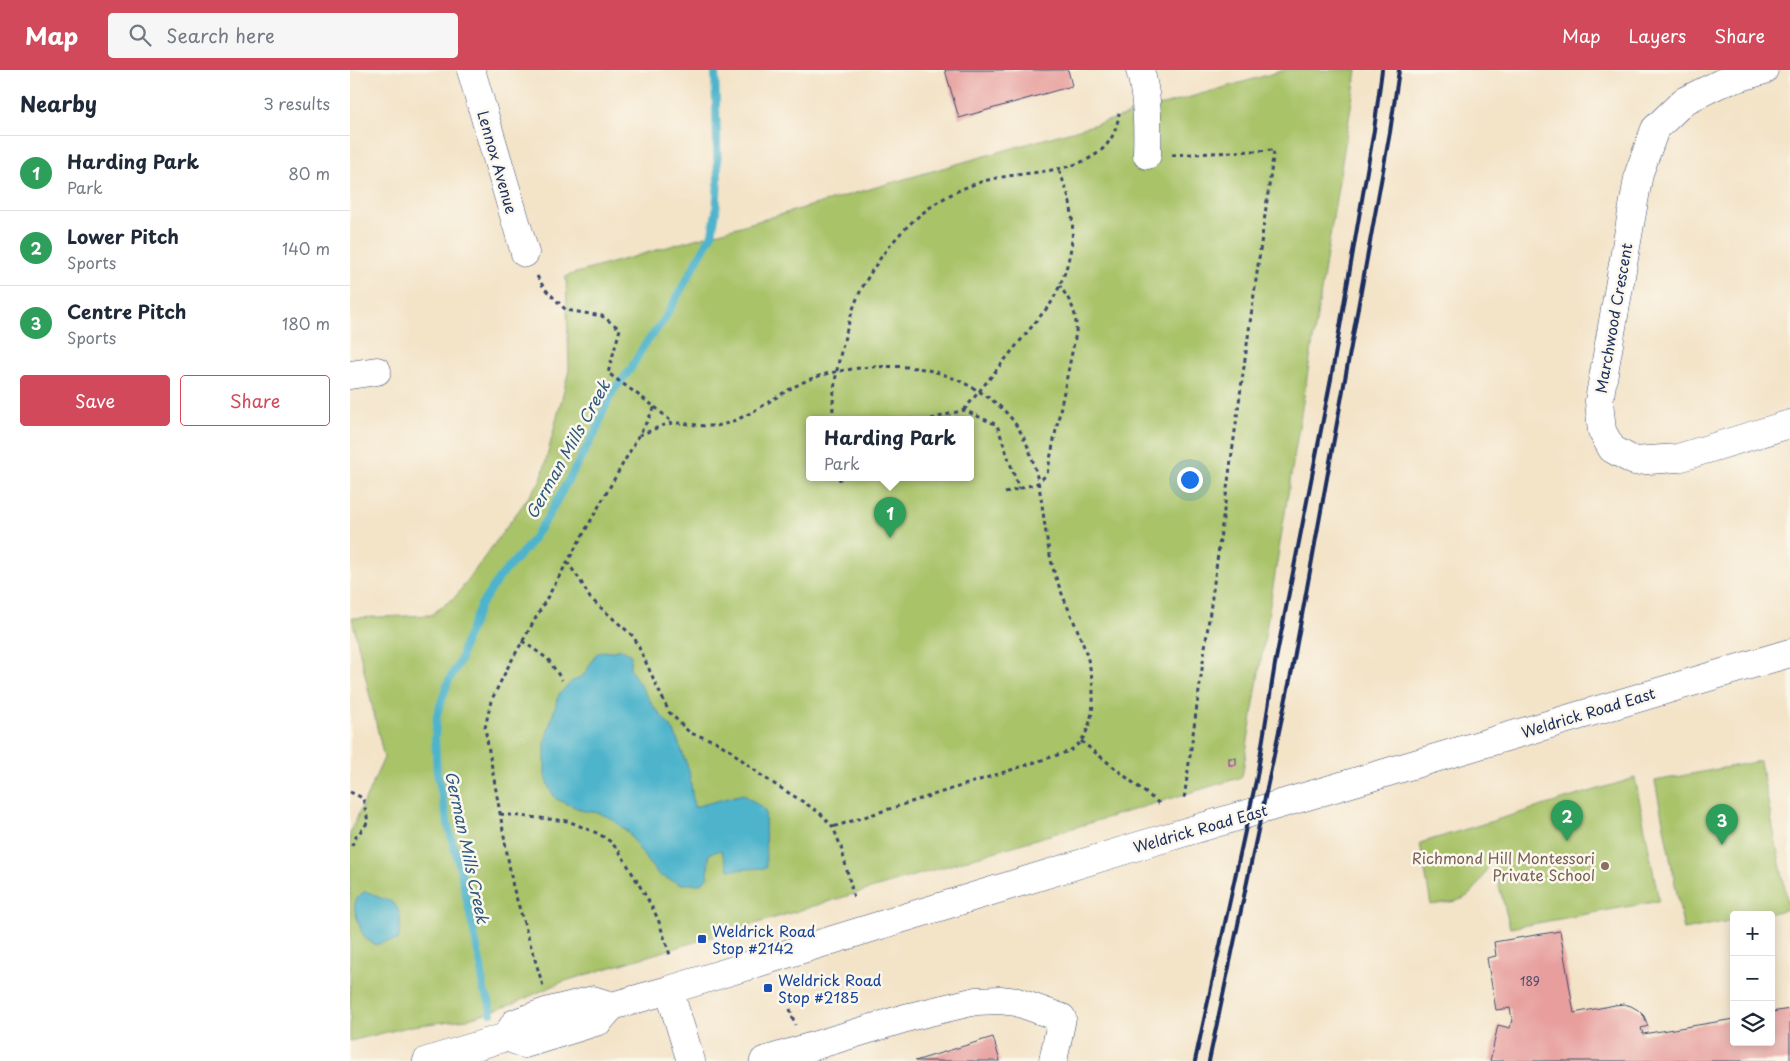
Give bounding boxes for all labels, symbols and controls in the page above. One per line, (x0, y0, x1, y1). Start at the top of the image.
search box (108, 13, 458, 58)
text: Map (25, 17, 78, 53)
icon: search (126, 21, 154, 49)
text: Search here (166, 21, 275, 49)
text: Map (1562, 22, 1601, 49)
text: Layers (1629, 22, 1686, 49)
text: Share (1714, 22, 1765, 49)
text: Nearby (20, 87, 97, 119)
text: 3 results (263, 91, 330, 115)
street label: Lennox Avenue (472, 108, 524, 216)
text: Harding Park (67, 147, 199, 175)
text: 1 (32, 161, 40, 185)
text: 80 m (288, 161, 330, 185)
text: Park (67, 175, 103, 199)
text: Lower Pitch (67, 222, 179, 250)
text: 2 (30, 236, 42, 260)
text: 140 m (282, 236, 330, 260)
street label: Marchwood Crescent (1588, 241, 1638, 395)
text: Sports (67, 250, 116, 274)
text: Centre Pitch (67, 297, 186, 325)
text: 3 (31, 311, 41, 335)
text: 180 m (282, 311, 330, 335)
text: Sports (67, 325, 116, 349)
water label: German Mills Creek (519, 374, 616, 523)
button: Save (20, 375, 170, 426)
button: Share (180, 375, 330, 426)
popup (806, 416, 974, 481)
text: Harding Park (824, 423, 956, 451)
text: Park (824, 451, 860, 475)
your location (1177, 467, 1203, 493)
pin: 1 (874, 497, 906, 538)
street label: Weldrick Road East (1518, 681, 1658, 743)
water label: German Mills Creek (440, 768, 496, 927)
street label: Weldrick Road East (1130, 798, 1270, 858)
pin: 2 (1551, 800, 1583, 841)
pin: 3 (1706, 804, 1738, 845)
place label: Richmond Hill Montessori Private School (1412, 846, 1595, 886)
marker: Richmond Hill Montessori Private School (1599, 860, 1611, 872)
map controls (1730, 911, 1775, 1046)
button: + (1730, 911, 1775, 956)
place label: Weldrick Road Stop #2142 (712, 919, 816, 959)
marker: Weldrick Road Stop #2142 (696, 933, 708, 945)
button: − (1730, 956, 1775, 1001)
place label: Weldrick Road Stop #2185 (778, 968, 882, 1008)
house number: 189 (1520, 972, 1540, 990)
marker: Weldrick Road Stop #2185 (762, 982, 774, 994)
button: layers (1730, 1001, 1775, 1046)

